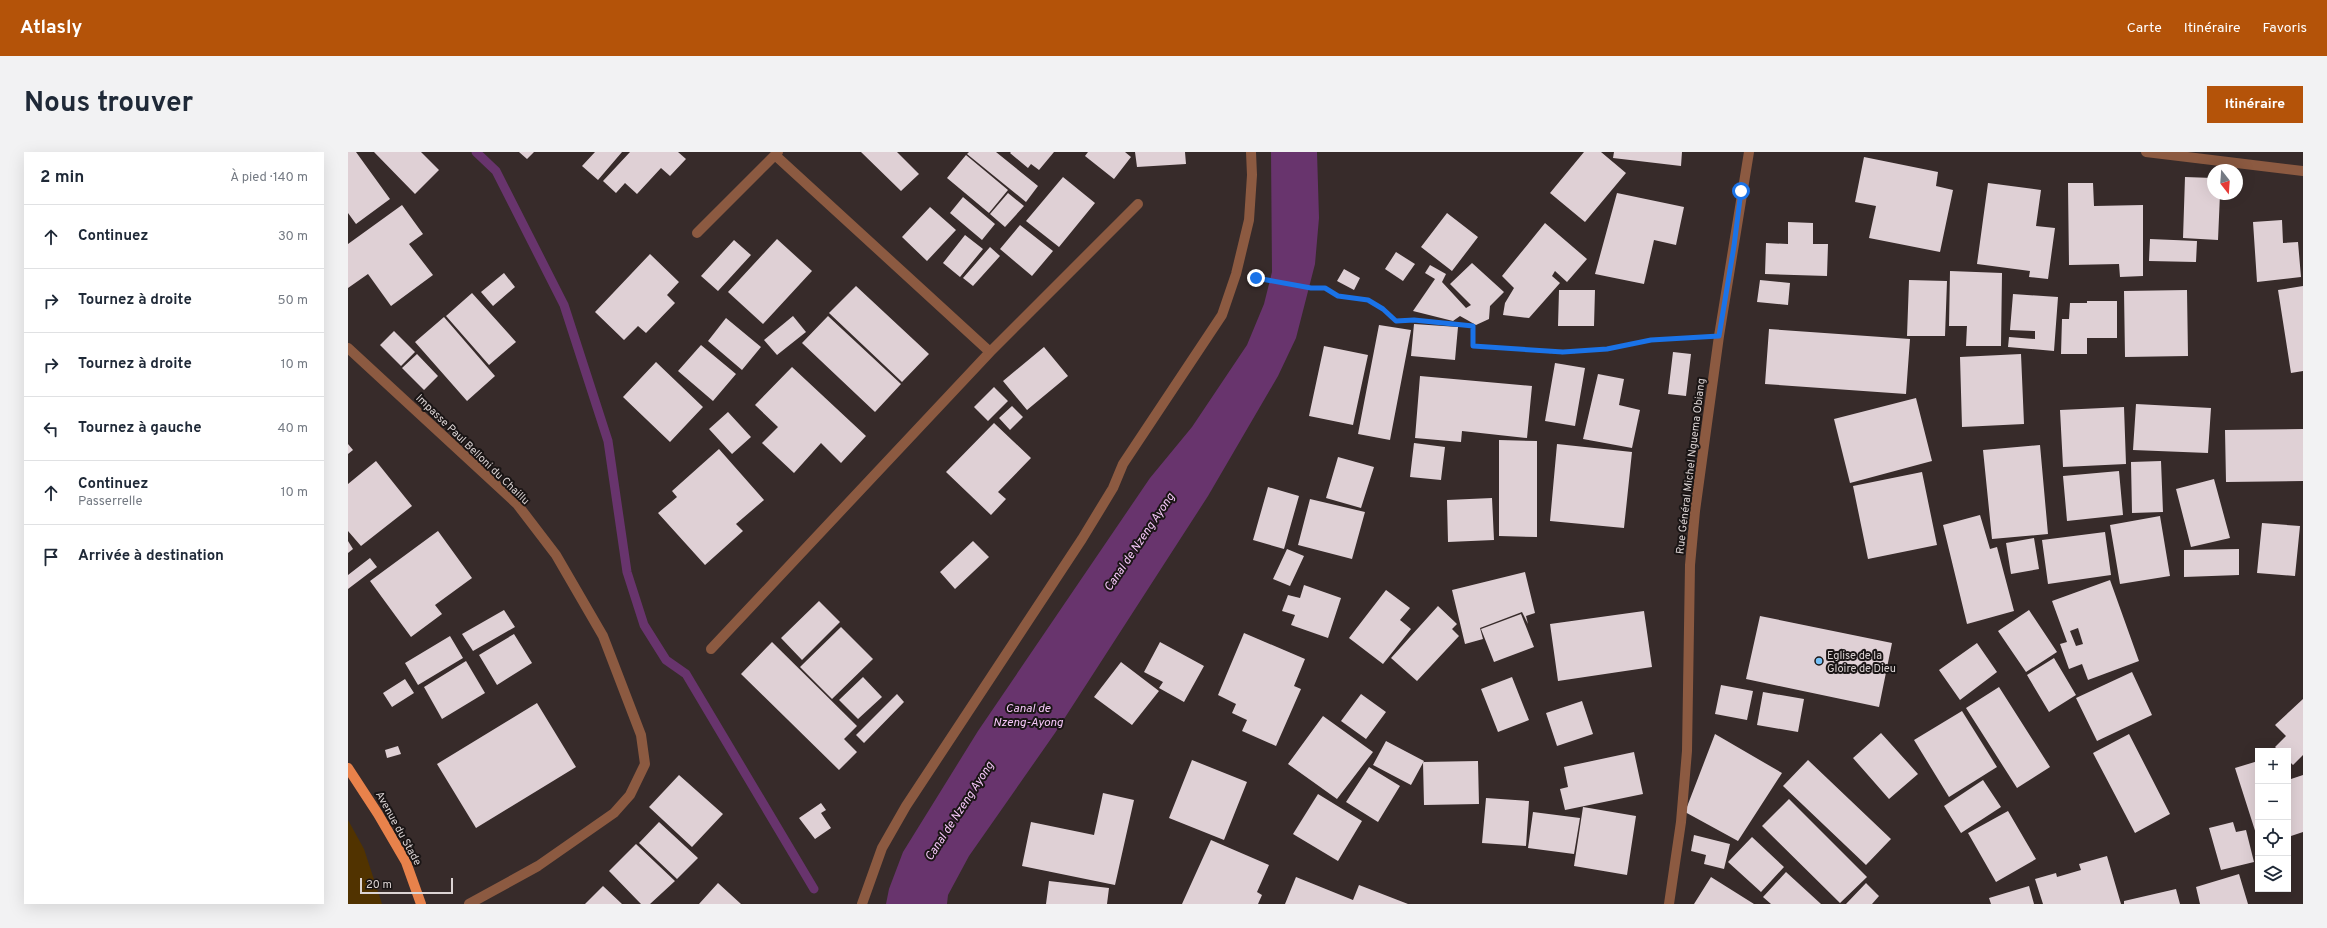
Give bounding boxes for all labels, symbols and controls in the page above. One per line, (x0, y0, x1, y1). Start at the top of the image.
text: Atlasly (20, 16, 82, 40)
text: Carte (2127, 20, 2162, 37)
text: Itinéraire (2184, 20, 2241, 37)
text: Favoris (2263, 20, 2307, 37)
text: Nous trouver (24, 86, 193, 122)
button: Itinéraire (2207, 86, 2303, 123)
north arrow (2207, 164, 2243, 200)
text: 2 min (40, 167, 84, 189)
text: À pied · 140 m (230, 170, 308, 186)
route start (1732, 182, 1750, 200)
icon: ahead (40, 226, 62, 248)
text: Continuez (78, 227, 148, 246)
text: 30 m (278, 229, 308, 245)
route end (1247, 269, 1265, 287)
icon: right (40, 290, 62, 312)
text: Tournez à droite (78, 291, 192, 310)
text: 50 m (278, 293, 308, 309)
icon: right (40, 354, 62, 376)
text: Tournez à droite (78, 355, 192, 374)
text: 10 m (281, 357, 308, 373)
street label: Rue Général Michel Nguema Obiang (1673, 377, 1709, 555)
street label: Impasse Paul Belloni du Chaillu (412, 392, 532, 508)
icon: left (40, 418, 62, 440)
text: Tournez à gauche (78, 419, 202, 438)
text: 40 m (278, 421, 308, 437)
text: Continuez (78, 475, 148, 494)
icon: ahead (40, 482, 62, 504)
text: 10 m (281, 485, 308, 501)
water label: Canal de Nzeng Ayong (1101, 490, 1179, 595)
text: Passerrelle (78, 494, 142, 510)
icon: arrive (40, 546, 62, 568)
text: Arrivée à destination (78, 547, 224, 566)
place label: Eglise de la Gloire de Dieu (1827, 649, 1896, 676)
marker: Eglise de la Gloire de Dieu (1814, 656, 1824, 666)
water label: Canal de Nzeng-Ayong (993, 701, 1064, 731)
map controls (2255, 748, 2291, 892)
button: + (2255, 748, 2291, 784)
water label: Canal de Nzeng Ayong (922, 758, 998, 864)
button: − (2255, 784, 2291, 820)
street label: Avenue du Stade (372, 789, 424, 868)
button: locate (2255, 820, 2291, 856)
button: layers (2255, 856, 2291, 892)
scale bar (360, 876, 453, 895)
text: 20 m (366, 878, 392, 892)

